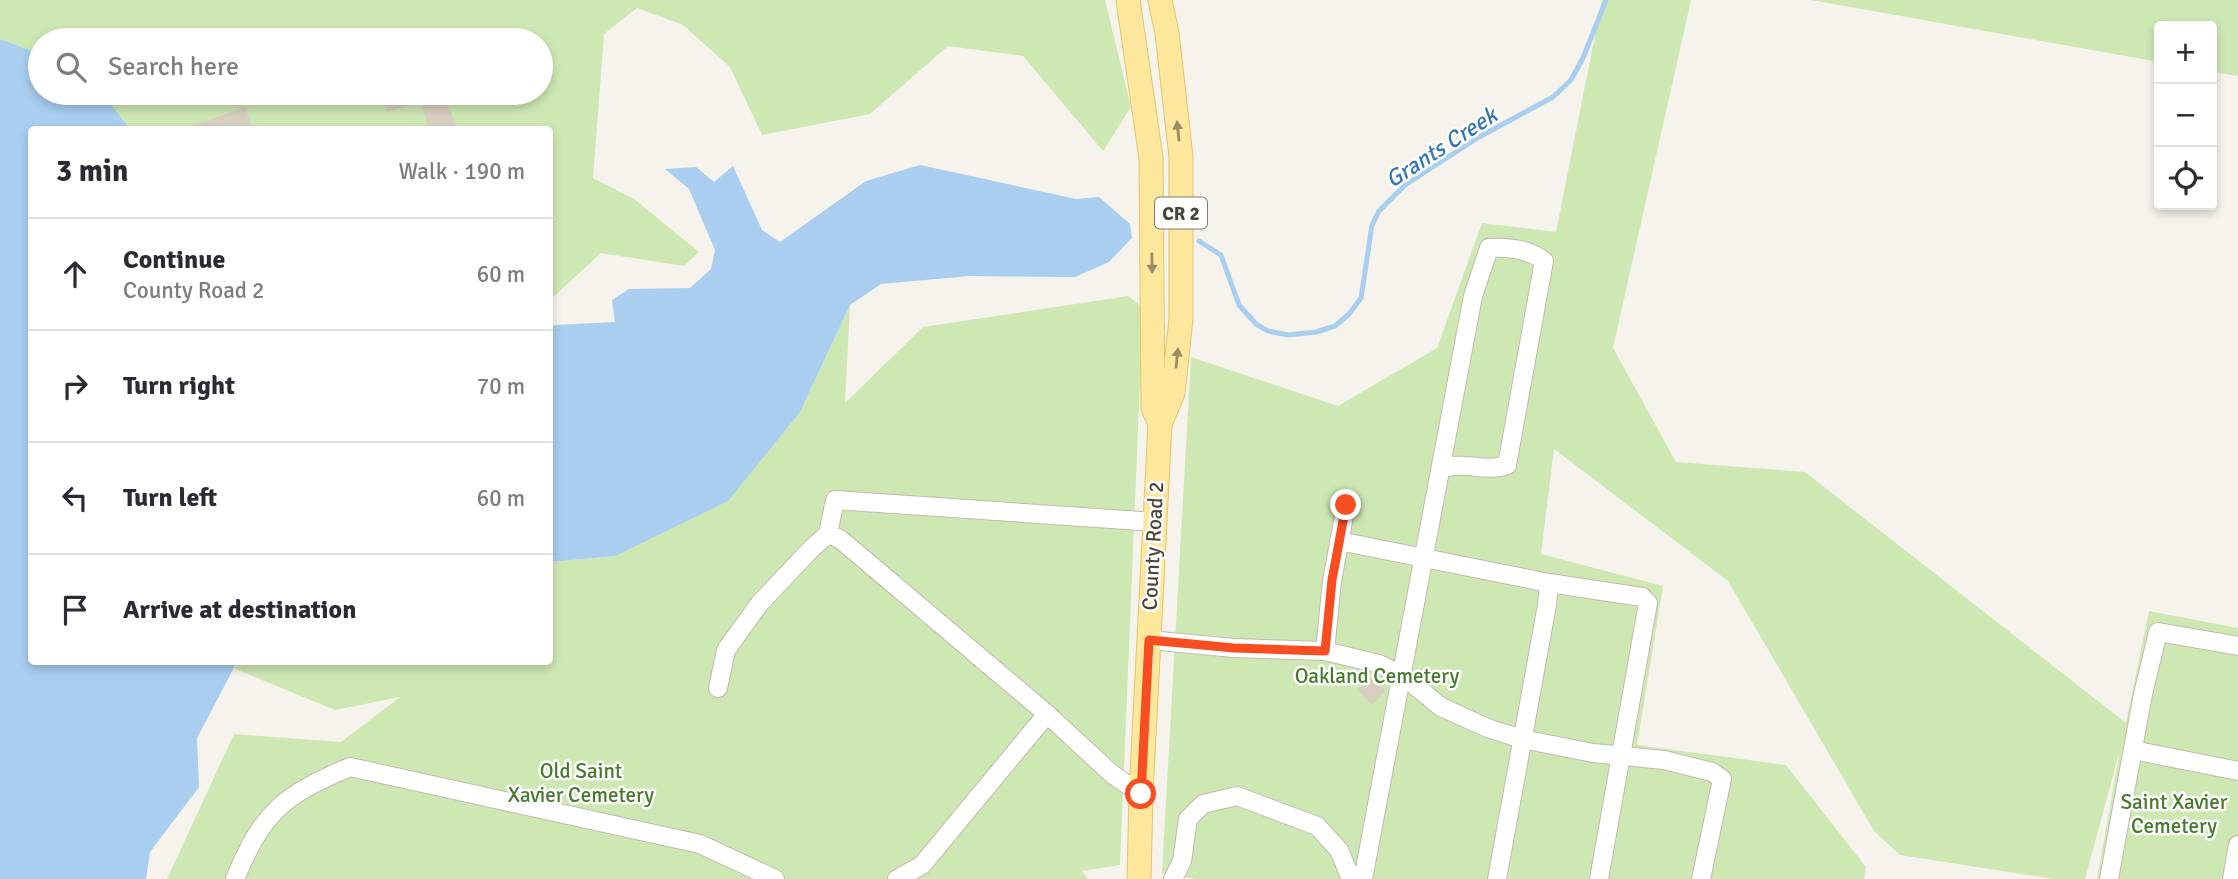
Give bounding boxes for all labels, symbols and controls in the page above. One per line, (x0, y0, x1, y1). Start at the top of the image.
map controls (2154, 21, 2217, 210)
button: + (2154, 21, 2217, 84)
search box (28, 28, 553, 105)
icon: search (52, 48, 90, 86)
text: Search here (108, 51, 239, 83)
button: − (2154, 84, 2217, 147)
water label: Grants Creek (1380, 99, 1504, 194)
one-way arrow (1172, 120, 1183, 142)
button: locate (2154, 147, 2217, 210)
text: 3 min (56, 153, 128, 190)
text: Walk · 190 m (399, 157, 525, 186)
road number: CR 2 (1155, 197, 1207, 228)
text: Continue (123, 244, 225, 276)
one-way arrow (1146, 252, 1158, 274)
icon: ahead (56, 255, 94, 293)
text: 60 m (477, 260, 525, 289)
text: County Road 2 (123, 276, 264, 305)
one-way arrow (1171, 347, 1182, 369)
icon: right (56, 367, 94, 405)
text: Turn right (123, 370, 235, 402)
text: 70 m (477, 372, 525, 401)
icon: left (56, 479, 94, 517)
street label: County Road 2 (1137, 481, 1169, 611)
text: Turn left (123, 482, 217, 514)
text: 60 m (477, 484, 525, 513)
route end (1330, 489, 1361, 520)
icon: arrive (56, 591, 94, 629)
text: Arrive at destination (123, 594, 356, 626)
park label: Oakland Cemetery (1295, 663, 1459, 689)
park label: Old Saint Xavier Cemetery (508, 758, 654, 808)
route start (1125, 778, 1156, 809)
park label: Saint Xavier Cemetery (2120, 789, 2228, 839)

